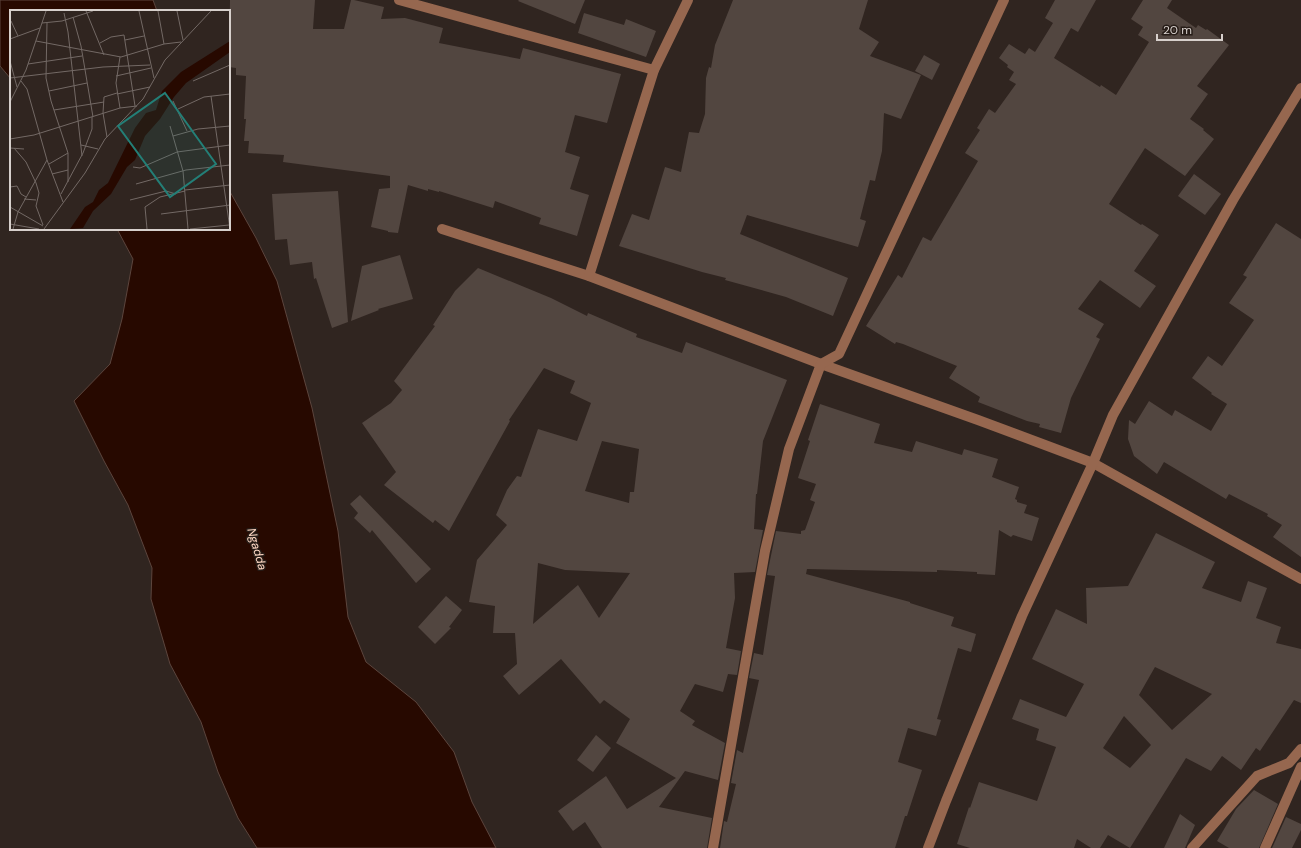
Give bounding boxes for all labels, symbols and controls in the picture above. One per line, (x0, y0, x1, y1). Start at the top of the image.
inset map (10, 10, 230, 230)
scale bar (1157, 16, 1222, 42)
text: 20 m (1163, 22, 1192, 38)
water label: Ngadda (243, 526, 271, 572)

